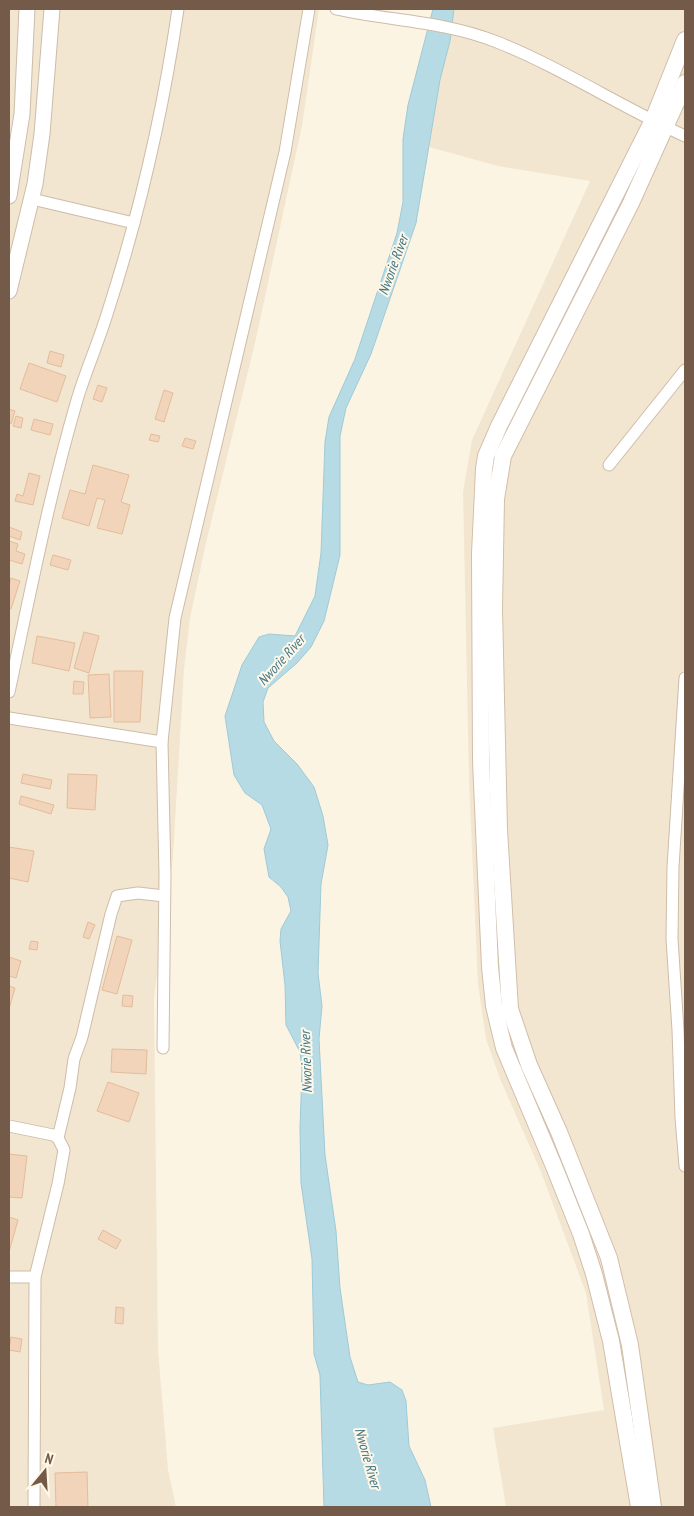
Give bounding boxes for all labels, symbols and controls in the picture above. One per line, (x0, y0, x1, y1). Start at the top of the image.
water label: Nworie River (374, 231, 413, 297)
water label: Nworie River (254, 629, 310, 689)
water label: Nworie River (296, 1028, 316, 1093)
water label: Nworie River (351, 1426, 386, 1492)
north arrow (20, 1446, 70, 1496)
text: N (43, 1449, 55, 1468)

